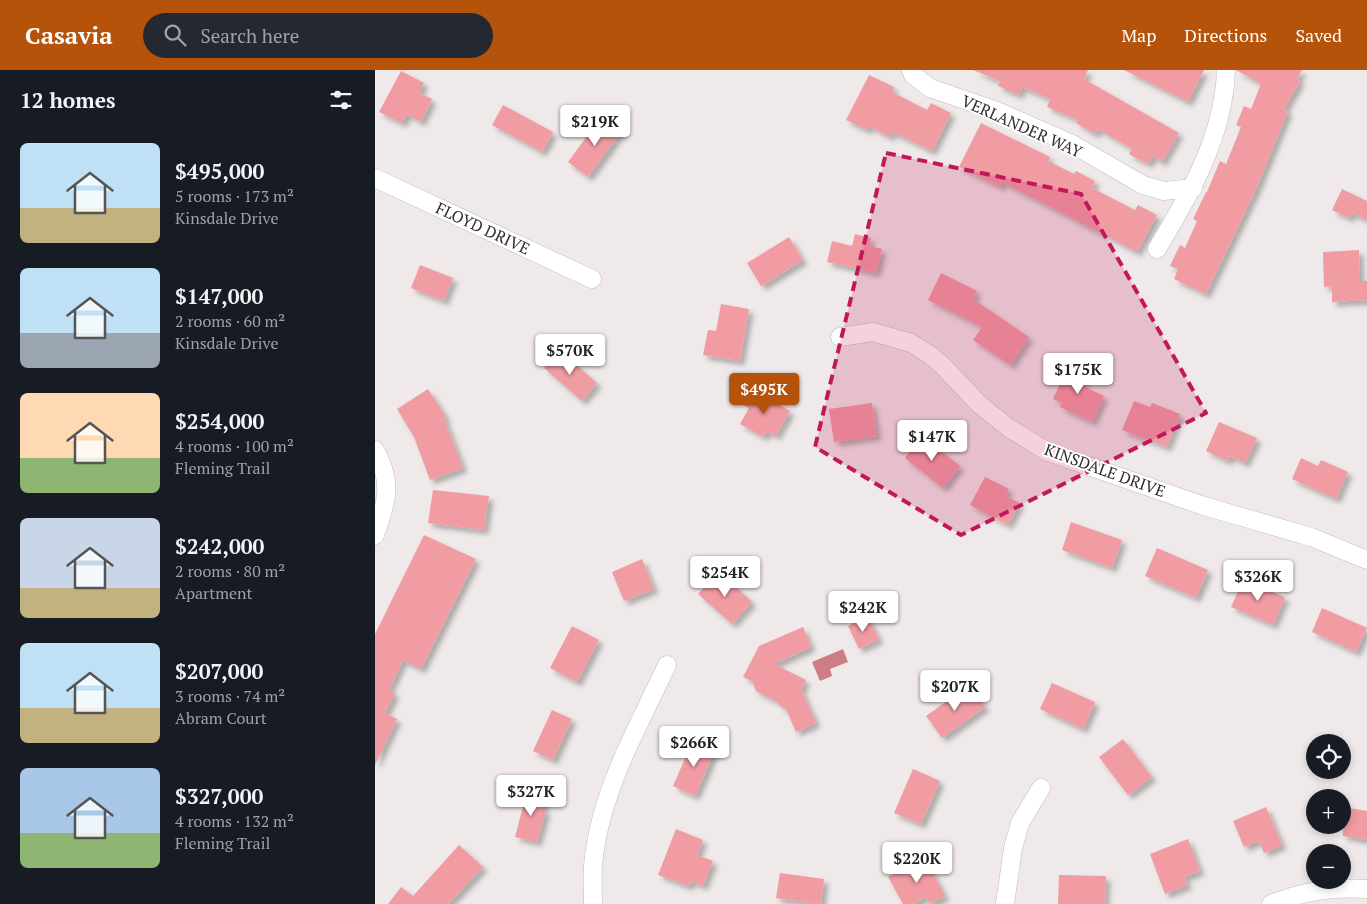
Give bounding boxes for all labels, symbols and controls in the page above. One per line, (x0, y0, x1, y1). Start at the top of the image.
search box (143, 13, 493, 58)
text: Casavia (25, 19, 113, 51)
icon: search (161, 21, 189, 49)
text: Search here (201, 23, 299, 48)
text: Map (1121, 23, 1156, 47)
text: Directions (1184, 23, 1267, 47)
text: Saved (1295, 23, 1342, 47)
text: 12 homes (20, 86, 116, 114)
icon: filters (327, 86, 355, 114)
street label: VERLANDER WAY (958, 90, 1086, 163)
pin: $219K (560, 104, 630, 147)
text: $219K (571, 110, 619, 132)
text: $495,000 (175, 157, 264, 185)
icon: home (60, 163, 120, 223)
text: 5 rooms · 173 m² (175, 185, 294, 207)
street label: FLOYD DRIVE (432, 197, 534, 259)
text: Kinsdale Drive (175, 207, 278, 229)
text: $147,000 (175, 282, 263, 310)
icon: home (60, 288, 120, 348)
text: 2 rooms · 60 m² (175, 310, 285, 332)
text: Kinsdale Drive (175, 332, 278, 354)
pin: $570K (535, 334, 605, 376)
text: $570K (546, 339, 594, 361)
pin: $175K (1043, 352, 1113, 395)
text: $175K (1054, 358, 1102, 380)
pin: $495K (729, 372, 799, 415)
text: $495K (740, 378, 788, 400)
text: $254,000 (175, 407, 264, 435)
icon: home (60, 413, 120, 473)
pin: $147K (897, 420, 967, 462)
text: $147K (908, 425, 956, 447)
text: 4 rooms · 100 m² (175, 435, 294, 457)
street label: KINSDALE DRIVE (1042, 438, 1168, 502)
text: Fleming Trail (175, 457, 270, 479)
text: $242,000 (175, 532, 264, 560)
icon: home (60, 538, 120, 598)
pin: $254K (690, 556, 760, 598)
text: 2 rooms · 80 m² (175, 560, 285, 582)
pin: $326K (1223, 560, 1293, 602)
text: $254K (701, 561, 749, 583)
text: $326K (1234, 565, 1282, 587)
text: Apartment (175, 582, 252, 604)
pin: $242K (828, 590, 898, 633)
text: $242K (839, 596, 887, 618)
text: $207,000 (175, 657, 263, 685)
icon: home (60, 663, 120, 723)
pin: $207K (920, 670, 990, 712)
text: $207K (931, 675, 979, 697)
text: 3 rooms · 74 m² (175, 685, 285, 707)
text: Abram Court (175, 707, 267, 729)
pin: $266K (659, 726, 729, 768)
text: $266K (670, 731, 718, 753)
map controls (1306, 734, 1351, 889)
button: locate (1306, 734, 1351, 779)
pin: $327K (496, 774, 566, 817)
text: $327K (507, 780, 555, 802)
text: $327,000 (175, 782, 263, 810)
icon: home (60, 788, 120, 848)
button: + (1306, 789, 1351, 834)
text: 4 rooms · 132 m² (175, 810, 294, 832)
text: Fleming Trail (175, 832, 270, 854)
pin: $220K (882, 842, 952, 884)
button: − (1306, 844, 1351, 889)
text: $220K (893, 847, 941, 869)

